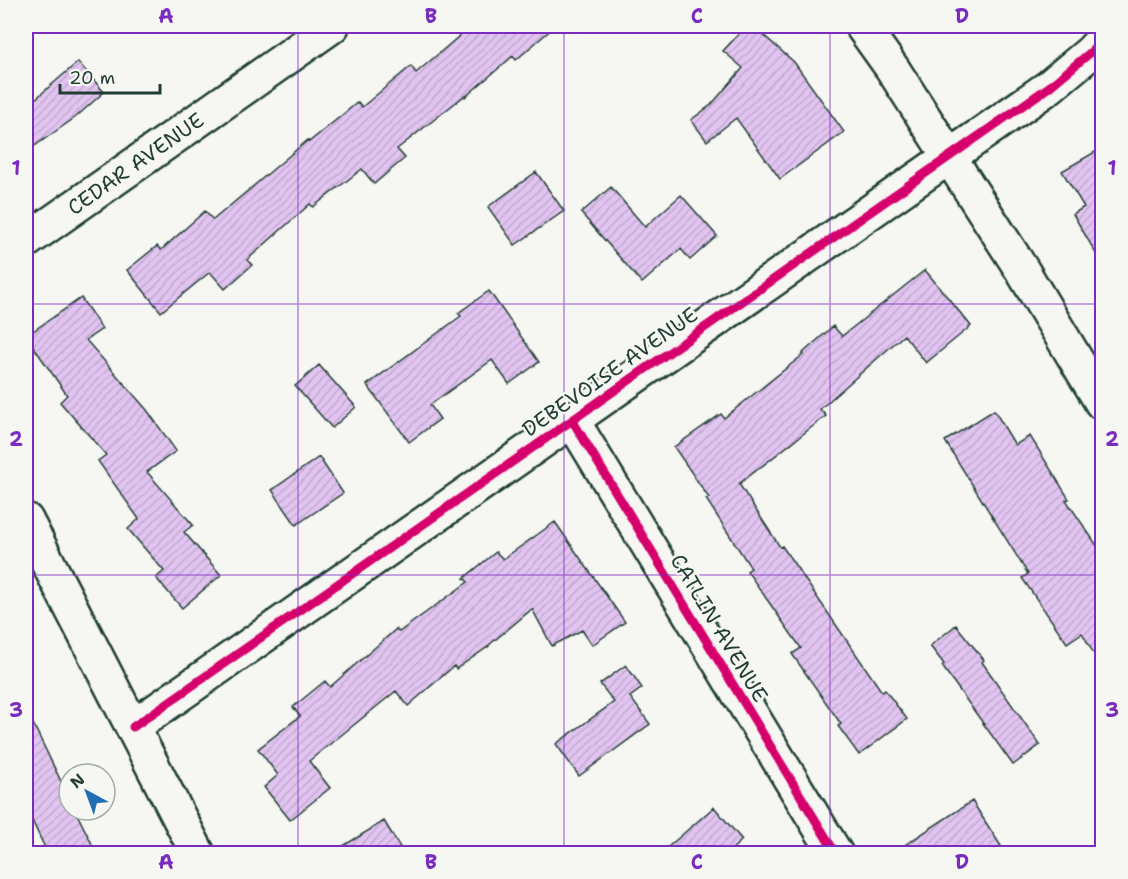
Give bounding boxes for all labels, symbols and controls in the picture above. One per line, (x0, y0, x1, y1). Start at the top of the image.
text: A (158, 3, 174, 29)
text: B (425, 3, 437, 29)
text: C (691, 3, 703, 29)
text: D (955, 3, 969, 29)
scale bar (60, 57, 160, 95)
text: 20 m (69, 66, 115, 90)
street label: CEDAR AVENUE (62, 106, 209, 222)
text: 1 (11, 155, 21, 181)
text: 1 (1107, 155, 1117, 181)
street label: DEBEVOISE AVENUE (517, 301, 703, 443)
text: 2 (9, 426, 23, 452)
text: 2 (1105, 426, 1119, 452)
street label: CATLIN AVENUE (664, 549, 774, 707)
text: 3 (9, 697, 23, 723)
text: 3 (1105, 697, 1119, 723)
north arrow (57, 762, 117, 822)
text: N (66, 769, 89, 793)
text: A (158, 849, 174, 875)
text: B (425, 849, 437, 875)
text: C (691, 849, 703, 875)
text: D (955, 849, 969, 875)

